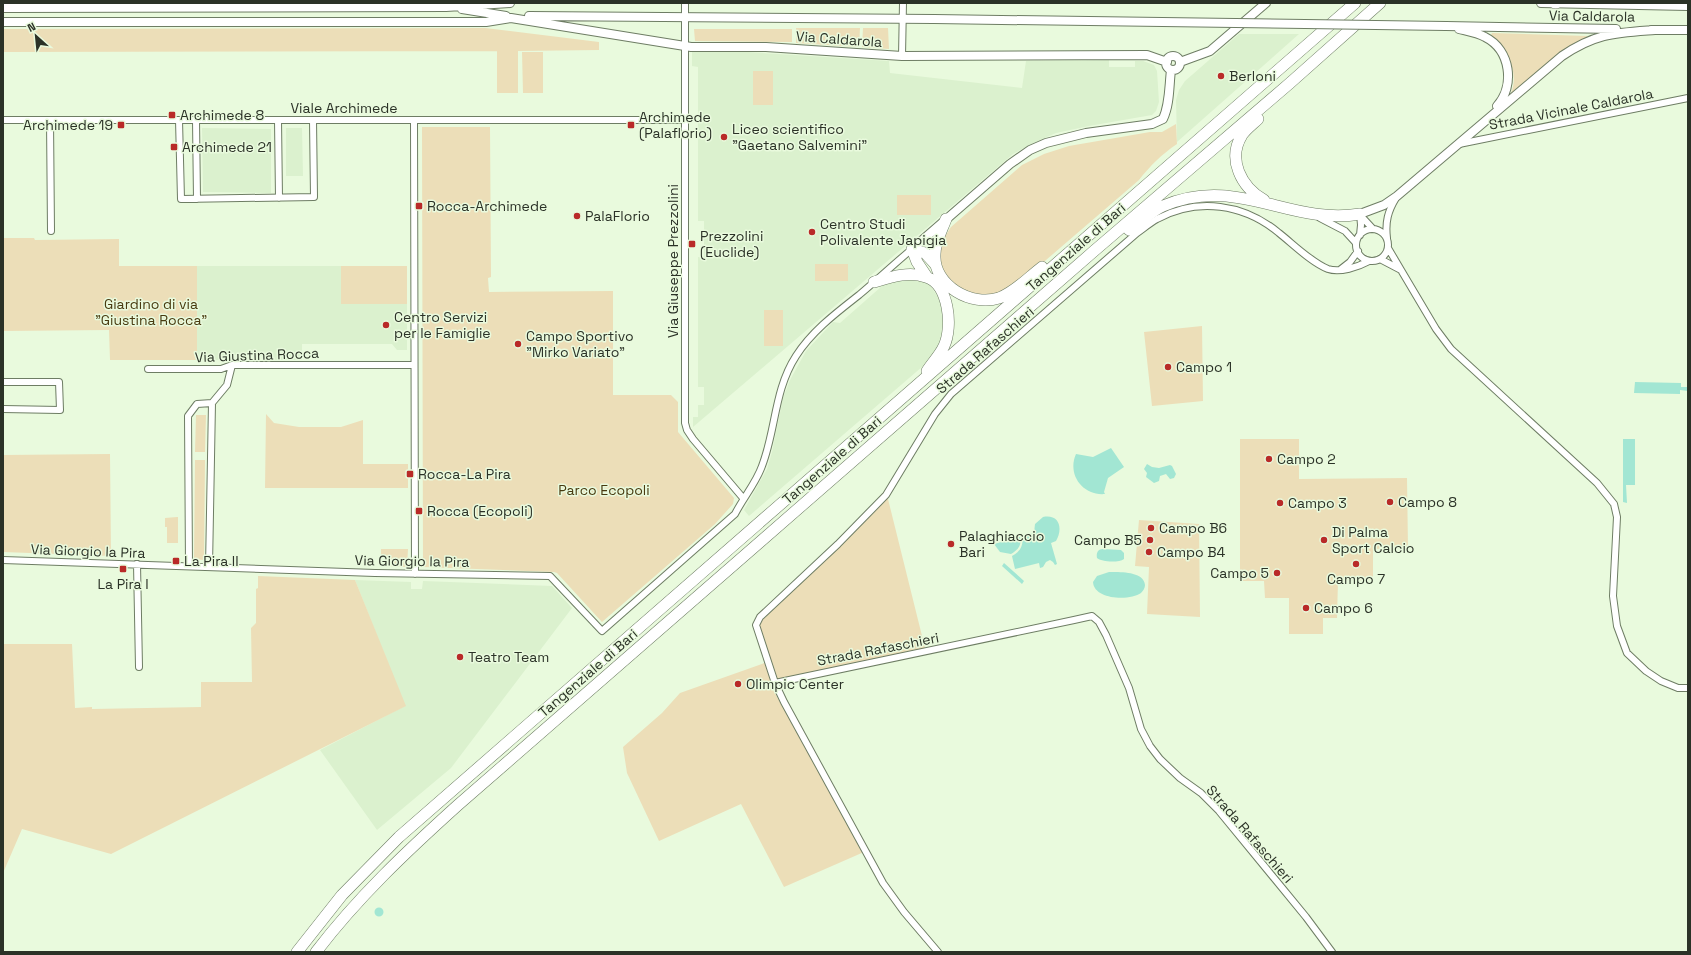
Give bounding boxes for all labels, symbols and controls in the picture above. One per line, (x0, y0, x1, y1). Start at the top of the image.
street label: Via Caldarola (1549, 6, 1635, 26)
north arrow (16, 16, 56, 56)
text: N (25, 19, 38, 35)
street label: Via Caldarola (795, 27, 883, 51)
place label: Berloni (1229, 67, 1276, 85)
marker: Berloni (1216, 71, 1226, 81)
street label: Strada Vicinale Caldarola (1487, 84, 1655, 134)
street label: Viale Archimede (290, 99, 398, 117)
place label: Archimede 8 (180, 106, 264, 124)
place label: Archimede (Palaflorio) (639, 108, 712, 142)
marker: Archimede 8 (167, 110, 177, 120)
place label: Archimede 19 (23, 116, 113, 134)
marker: Archimede 19 (116, 120, 126, 130)
marker: Archimede (Palaflorio) (626, 120, 636, 130)
place label: Liceo scientifico "Gaetano Salvemini" (732, 120, 867, 154)
marker: Liceo scientifico "Gaetano Salvemini" (719, 132, 729, 142)
place label: Archimede 21 (182, 138, 272, 156)
marker: Archimede 21 (169, 142, 179, 152)
street label: Via Giuseppe Prezzolini (664, 184, 682, 338)
place label: Rocca-Archimede (427, 197, 547, 215)
street label: Tangenziale di Bari (1023, 199, 1129, 295)
marker: Rocca-Archimede (414, 201, 424, 211)
place label: PalaFlorio (585, 207, 650, 225)
marker: PalaFlorio (572, 211, 582, 221)
place label: Centro Studi Polivalente Japigia (820, 215, 946, 249)
place label: Prezzolini (Euclide) (700, 227, 763, 261)
marker: Centro Studi Polivalente Japigia (807, 227, 817, 237)
marker: Prezzolini (Euclide) (687, 239, 697, 249)
park label: Giardino di via "Giustina Rocca" (95, 295, 207, 329)
street label: Strada Rafaschieri (932, 303, 1038, 397)
place label: Centro Servizi per le Famiglie (394, 308, 491, 342)
marker: Centro Servizi per le Famiglie (381, 320, 391, 330)
place label: Campo Sportivo "Mirko Variato" (526, 327, 634, 361)
marker: Campo Sportivo "Mirko Variato" (513, 339, 523, 349)
street label: Via Giustina Rocca (194, 344, 320, 366)
place label: Campo 1 (1176, 358, 1232, 376)
marker: Campo 1 (1163, 362, 1173, 372)
street label: Tangenziale di Bari (779, 412, 885, 508)
place label: Campo 2 (1277, 450, 1336, 468)
marker: Campo 2 (1264, 454, 1274, 464)
place label: Rocca-La Pira (418, 465, 511, 483)
marker: Rocca-La Pira (405, 469, 415, 479)
park label: Parco Ecopoli (558, 481, 650, 499)
place label: Campo 8 (1398, 493, 1457, 511)
place label: Campo 3 (1288, 494, 1347, 512)
marker: Campo 8 (1385, 497, 1395, 507)
marker: Campo 3 (1275, 498, 1285, 508)
place label: Rocca (Ecopoli) (427, 502, 533, 520)
marker: Rocca (Ecopoli) (414, 506, 424, 516)
place label: Campo B6 (1159, 519, 1227, 537)
marker: Campo B6 (1146, 523, 1156, 533)
place label: Di Palma Sport Calcio (1332, 523, 1415, 557)
place label: Palaghiaccio Bari (959, 527, 1044, 561)
place label: Campo B5 (1074, 531, 1142, 549)
marker: Campo B5 (1145, 535, 1155, 545)
marker: Di Palma Sport Calcio (1319, 535, 1329, 545)
marker: Palaghiaccio Bari (946, 539, 956, 549)
street label: Via Giorgio la Pira (30, 540, 146, 562)
place label: Campo B4 (1157, 543, 1226, 561)
marker: Campo B4 (1144, 547, 1154, 557)
street label: Via Giorgio la Pira (354, 551, 470, 571)
place label: La Pira II (184, 552, 239, 570)
marker: La Pira II (171, 556, 181, 566)
marker: Campo 7 (1351, 559, 1361, 569)
marker: La Pira I (118, 564, 128, 574)
place label: Campo 5 (1210, 564, 1269, 582)
marker: Campo 5 (1272, 568, 1282, 578)
place label: Campo 7 (1327, 570, 1385, 588)
place label: La Pira I (97, 575, 149, 593)
place label: Campo 6 (1314, 599, 1373, 617)
marker: Campo 6 (1301, 603, 1311, 613)
street label: Tangenziale di Bari (535, 625, 641, 721)
street label: Strada Rafaschieri (815, 628, 941, 670)
place label: Teatro Team (468, 648, 549, 666)
marker: Teatro Team (455, 652, 465, 662)
place label: Olimpic Center (746, 675, 844, 693)
marker: Olimpic Center (733, 679, 743, 689)
street label: Strada Rafaschieri (1203, 781, 1297, 887)

